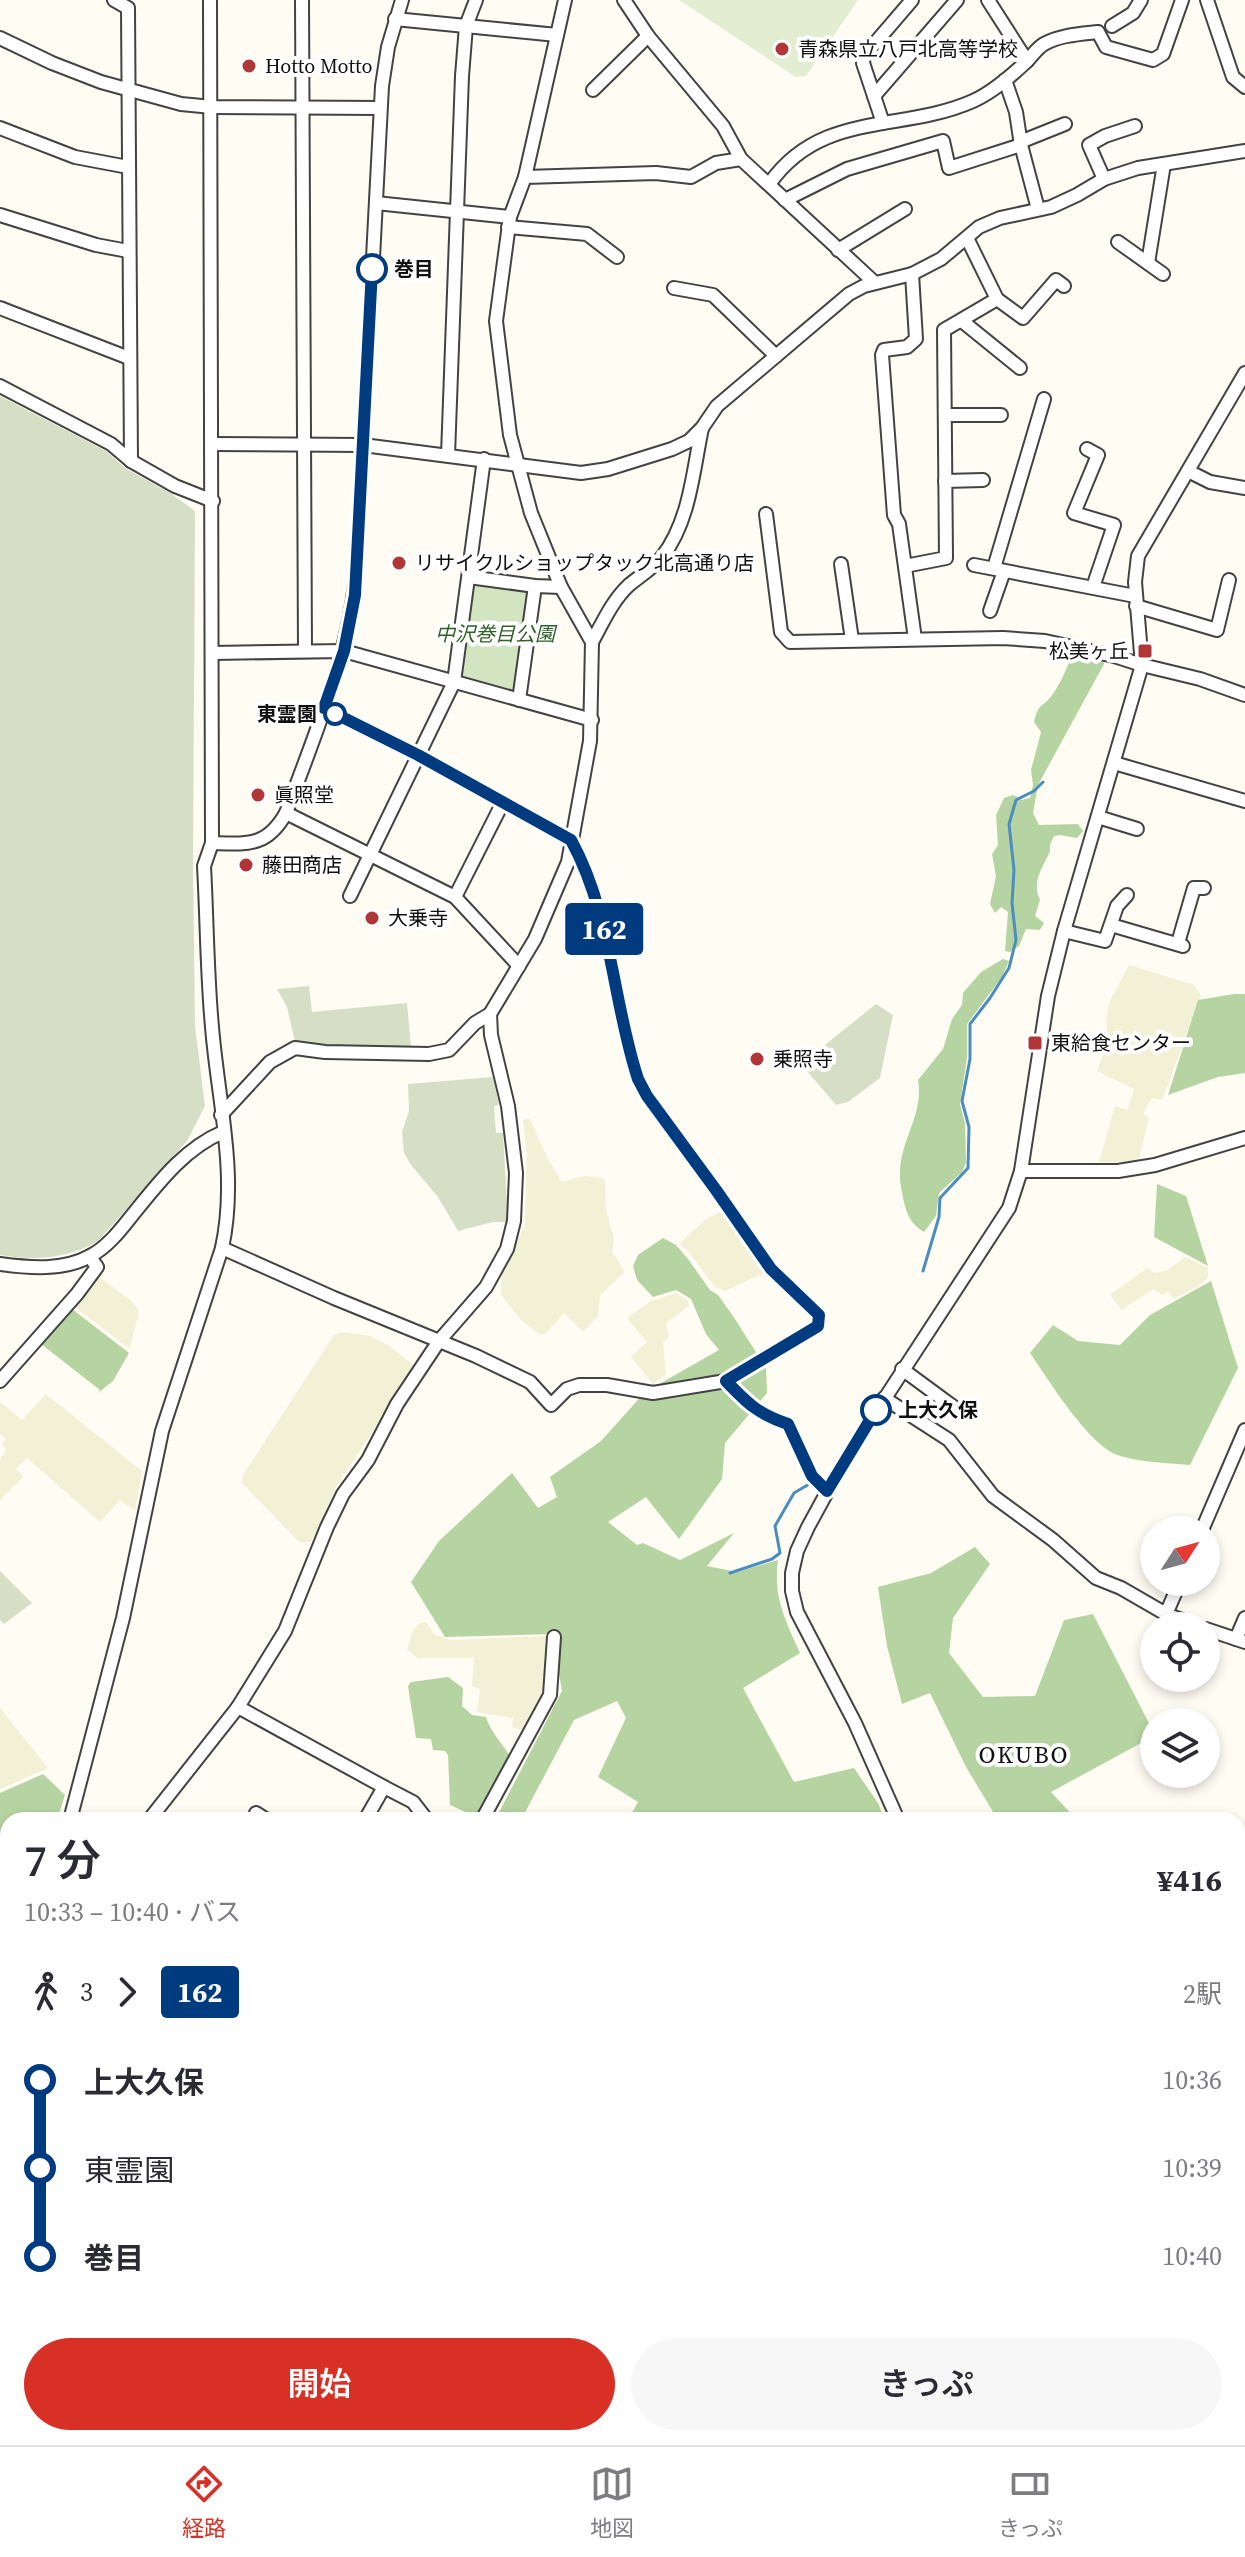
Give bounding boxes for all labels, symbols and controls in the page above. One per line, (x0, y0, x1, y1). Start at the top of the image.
place label: 青森県立八戸北高等学校 (798, 35, 1018, 63)
marker: 青森県立八戸北高等学校 (773, 40, 791, 58)
place label: Hotto Motto (265, 52, 373, 80)
marker: Hotto Motto (240, 57, 258, 75)
marker: 巻目 (357, 254, 387, 284)
place label: 巻目 (394, 255, 434, 283)
place label: リサイクルショップタック北高通り店 (415, 549, 754, 577)
marker: リサイクルショップタック北高通り店 (390, 554, 408, 572)
park label: 中沢巻目公園 (435, 620, 558, 648)
place label: 松美ヶ丘 (1049, 637, 1129, 665)
marker: 松美ヶ丘 (1136, 642, 1154, 660)
place label: 東霊園 (257, 700, 317, 728)
marker: 東霊園 (324, 703, 346, 725)
place label: 眞照堂 (274, 781, 334, 809)
marker: 眞照堂 (249, 786, 267, 804)
place label: 藤田商店 (262, 851, 342, 879)
marker: 藤田商店 (237, 856, 255, 874)
line badge: 162 (558, 903, 650, 955)
place label: 大乗寺 (388, 904, 448, 932)
marker: 大乗寺 (363, 909, 381, 927)
text: 162 (581, 910, 627, 948)
place label: 東給食センター (1051, 1029, 1191, 1057)
marker: 東給食センター (1026, 1034, 1044, 1052)
place label: 乗照寺 (773, 1045, 833, 1073)
marker: 乗照寺 (748, 1050, 766, 1068)
marker: 上大久保 (861, 1395, 891, 1425)
place label: 上大久保 (898, 1396, 978, 1424)
north arrow (1140, 1516, 1220, 1596)
map controls (1140, 1516, 1220, 1788)
button: locate (1140, 1612, 1220, 1692)
button: layers (1140, 1708, 1220, 1788)
district label: OKUBO (979, 1738, 1069, 1771)
text: 7 分 (24, 1830, 101, 1891)
text: ¥416 (1157, 1860, 1222, 1901)
text: 10:33 – 10:40 · バス (24, 1894, 241, 1930)
icon: walk (24, 1970, 68, 2014)
icon: forward (105, 1970, 149, 2014)
text: 162 (177, 1973, 223, 2011)
text: 3 (80, 1974, 93, 2010)
text: 2駅 (1183, 1976, 1222, 2012)
text: 上大久保 (84, 2062, 204, 2103)
text: 10:36 (1162, 2062, 1222, 2098)
text: 東霊園 (84, 2150, 174, 2191)
text: 10:39 (1162, 2150, 1222, 2186)
text: 巻目 (84, 2238, 144, 2279)
text: 10:40 (1162, 2238, 1222, 2274)
button: 開始 (24, 2338, 615, 2430)
button: きっぷ (631, 2338, 1222, 2430)
tab: 経路 (182, 2462, 226, 2543)
tab: 地図 (590, 2462, 634, 2543)
tab: きっぷ (998, 2462, 1063, 2543)

